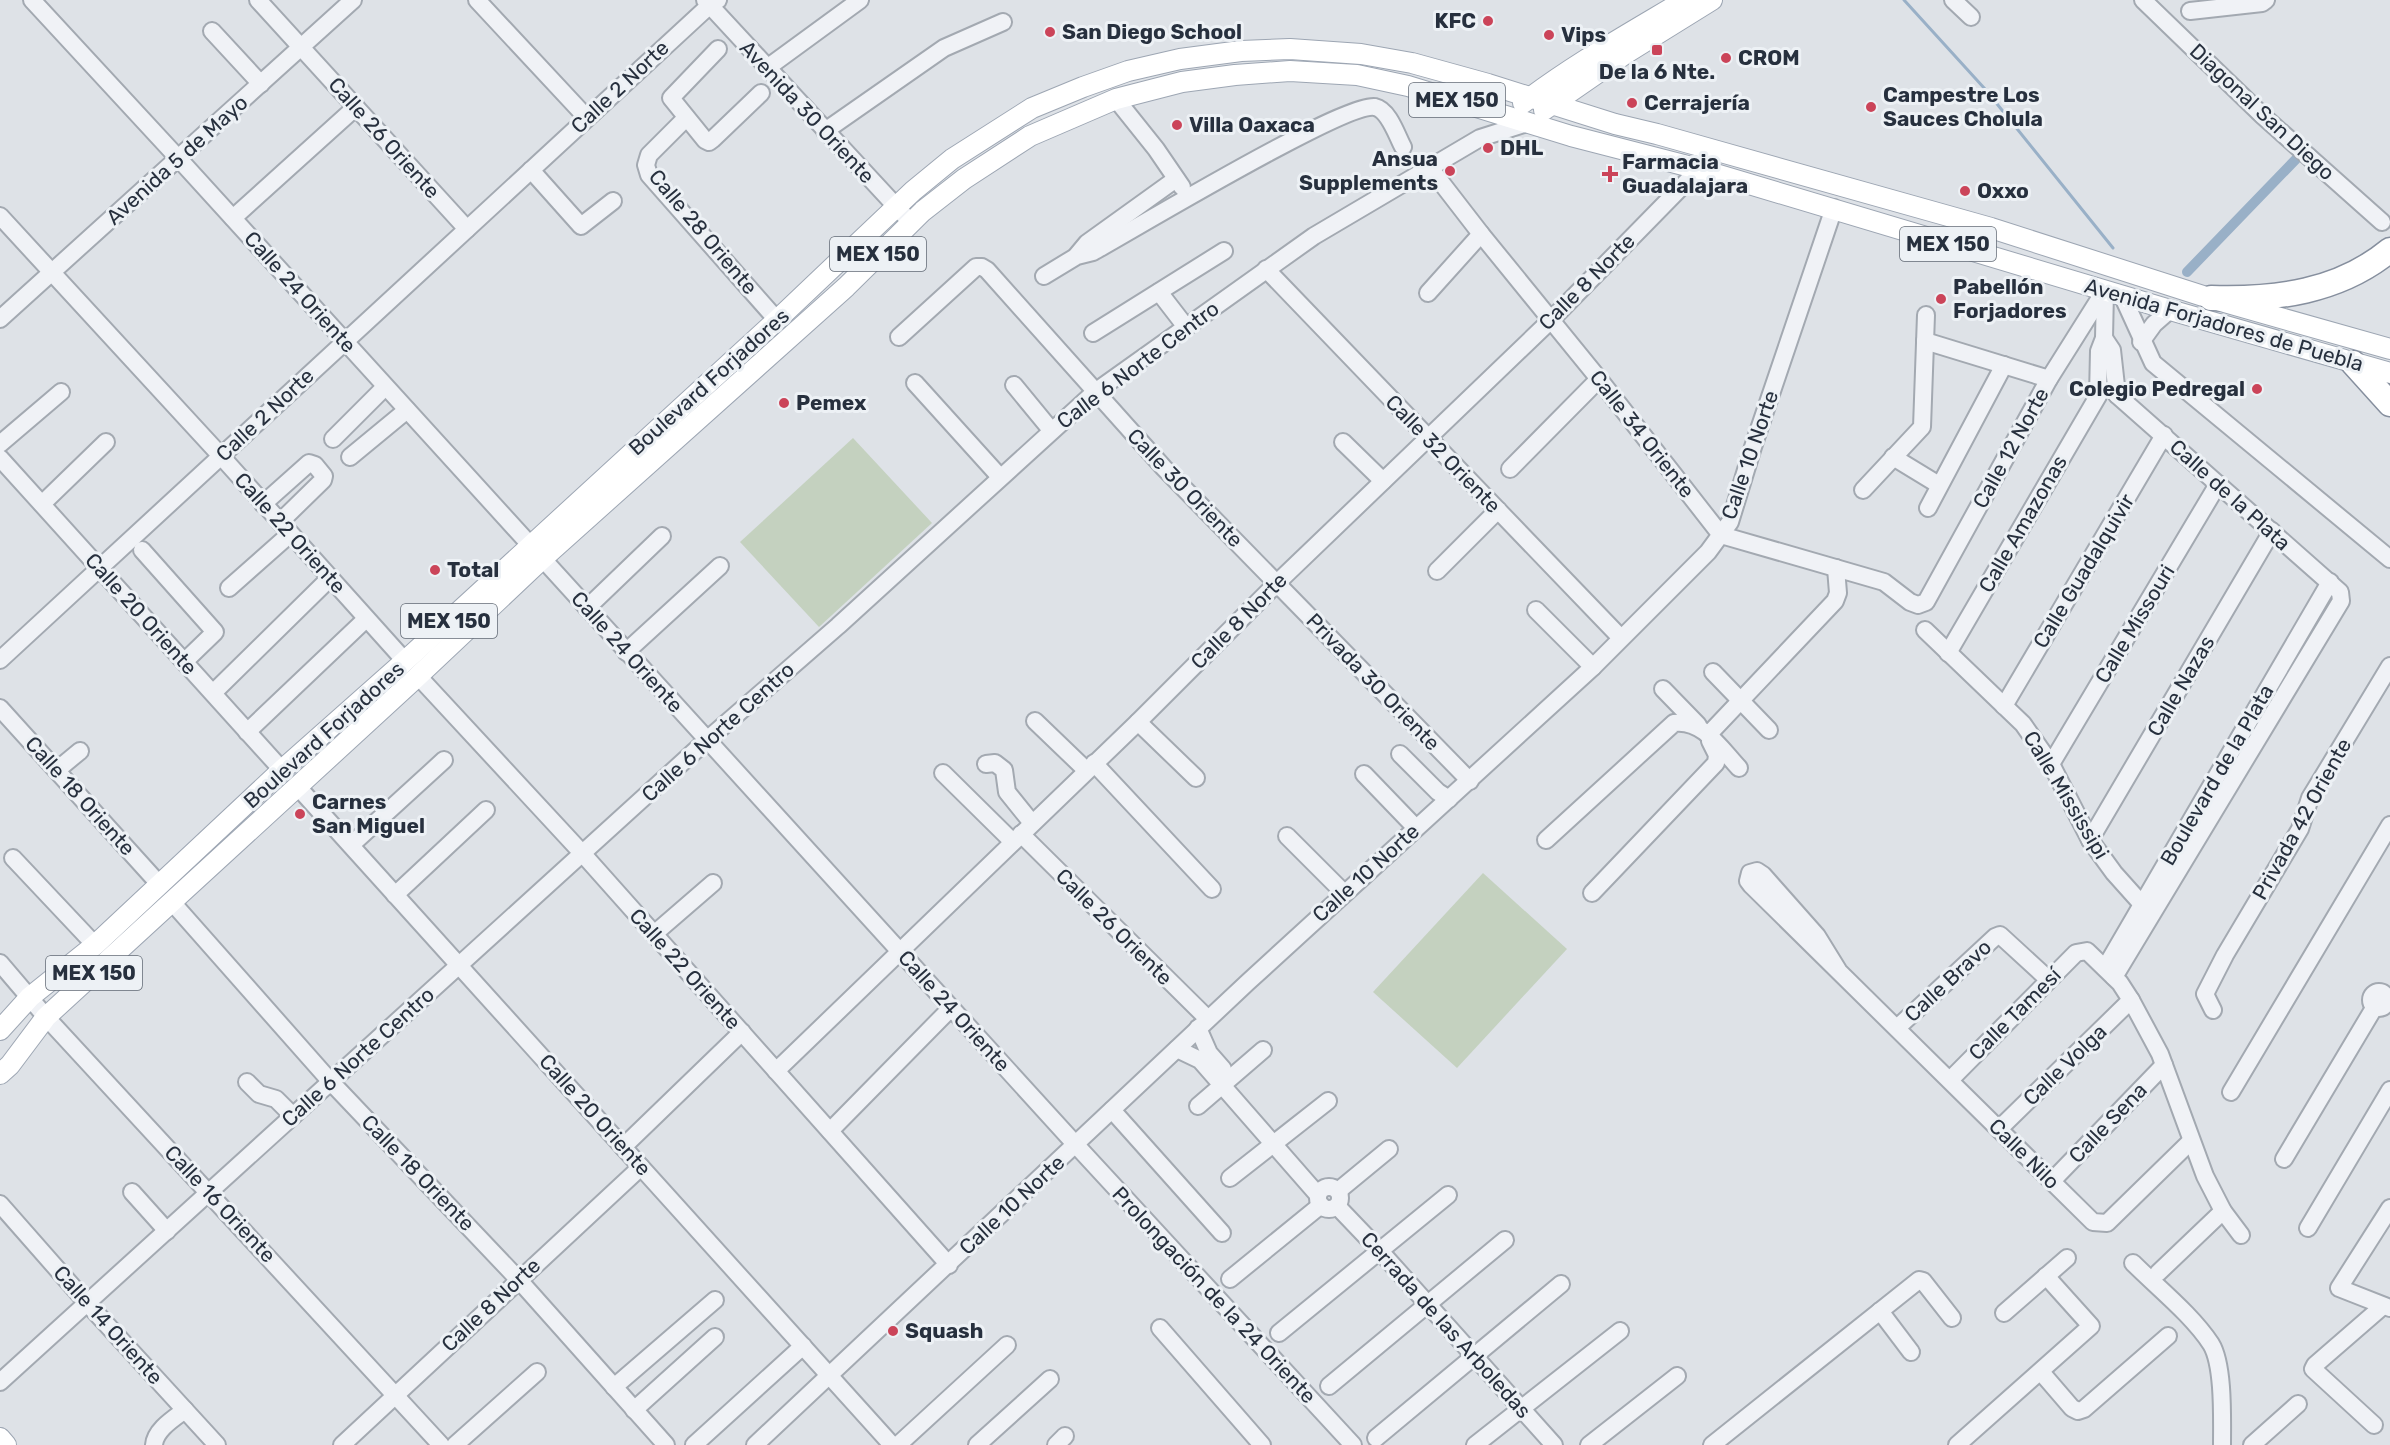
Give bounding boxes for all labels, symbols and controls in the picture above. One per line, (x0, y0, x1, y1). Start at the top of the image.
place label: KFC (1434, 8, 1476, 33)
marker: KFC (1481, 14, 1495, 28)
place label: San Diego School (1062, 19, 1242, 44)
place label: Vips (1561, 22, 1606, 47)
marker: San Diego School (1043, 25, 1057, 39)
marker: Vips (1542, 28, 1556, 42)
street label: Calle 2 Norte (566, 35, 674, 138)
street label: Avenida 30 Oriente (735, 35, 880, 188)
street label: Diagonal San Diego (2185, 38, 2340, 185)
marker: De la 6 Nte. (1650, 43, 1664, 57)
place label: CROM (1738, 45, 1800, 70)
marker: CROM (1719, 51, 1733, 65)
place label: De la 6 Nte. (1599, 59, 1715, 84)
street label: Calle 26 Oriente (323, 72, 445, 203)
place label: Campestre Los Sauces Cholula (1883, 82, 2043, 131)
road number: MEX 150 (1409, 83, 1505, 117)
street label: Avenida 5 de Mayo (101, 90, 253, 230)
place label: Cerrajería (1644, 90, 1750, 115)
marker: Cerrajería (1625, 96, 1639, 110)
marker: Campestre Los Sauces Cholula (1864, 100, 1878, 114)
place label: Villa Oaxaca (1189, 112, 1315, 137)
marker: Villa Oaxaca (1170, 118, 1184, 132)
place label: DHL (1500, 135, 1544, 160)
marker: DHL (1481, 141, 1495, 155)
place label: Ansua Supplements (1299, 146, 1438, 195)
place label: Farmacia Guadalajara (1622, 149, 1748, 198)
street label: Calle 28 Oriente (644, 164, 763, 299)
marker: Ansua Supplements (1443, 164, 1457, 178)
marker: Farmacia Guadalajara (1603, 167, 1617, 181)
place label: Oxxo (1977, 178, 2029, 203)
marker: Oxxo (1958, 184, 1972, 198)
street label: Calle 24 Oriente (239, 226, 361, 357)
road number: MEX 150 (1900, 227, 1996, 261)
street label: Calle 8 Norte (1533, 228, 1640, 335)
road number: MEX 150 (830, 237, 926, 271)
street label: Avenida Forjadores de Puebla (2082, 273, 2366, 376)
place label: Pabellón Forjadores (1953, 274, 2067, 323)
marker: Pabellón Forjadores (1934, 292, 1948, 306)
street label: Calle 6 Norte Centro (1052, 295, 1224, 434)
street label: Boulevard Forjadores (623, 303, 794, 460)
street label: Calle 2 Norte (211, 363, 319, 466)
street label: Calle 34 Oriente (1585, 365, 1700, 502)
place label: Colegio Pedregal (2069, 376, 2245, 401)
marker: Colegio Pedregal (2250, 382, 2264, 396)
street label: Calle 12 Norte (1967, 383, 2054, 512)
street label: Calle 10 Norte (1716, 387, 1783, 523)
street label: Calle 32 Oriente (1381, 389, 1506, 518)
place label: Pemex (796, 390, 867, 415)
marker: Pemex (777, 396, 791, 410)
street label: Calle 30 Oriente (1122, 423, 1248, 552)
street label: Calle de la Plata (2165, 434, 2296, 555)
street label: Calle Amazonas (1973, 451, 2072, 597)
street label: Calle 22 Oriente (230, 467, 351, 598)
street label: Calle Guadalquivir (2028, 489, 2139, 652)
street label: Calle 20 Oriente (80, 548, 203, 680)
place label: Total (447, 557, 499, 582)
street label: Calle Missouri (2089, 560, 2180, 687)
marker: Total (428, 563, 442, 577)
street label: Calle 8 Norte (1185, 567, 1292, 674)
street label: Calle 24 Oriente (566, 586, 688, 717)
road number: MEX 150 (401, 604, 497, 638)
street label: Privada 30 Oriente (1301, 608, 1445, 756)
street label: Calle Nazas (2142, 631, 2219, 740)
street label: Boulevard Forjadores (238, 656, 409, 813)
street label: Calle 6 Norte Centro (636, 657, 799, 807)
street label: Boulevard de la Plata (2155, 680, 2279, 870)
street label: Calle Mississipi (2018, 726, 2114, 863)
street label: Calle 18 Oriente (20, 731, 140, 860)
street label: Privada 42 Oriente (2247, 734, 2356, 904)
place label: Carnes San Miguel (312, 789, 425, 838)
marker: Carnes San Miguel (293, 807, 307, 821)
street label: Calle 10 Norte (1307, 818, 1424, 927)
street label: Calle 26 Oriente (1051, 863, 1178, 990)
street label: Calle 22 Oriente (625, 903, 746, 1034)
street label: Calle Bravo (1899, 934, 1996, 1027)
street label: Calle 24 Oriente (893, 945, 1015, 1076)
road number: MEX 150 (46, 956, 142, 990)
street label: Calle Tamesí (1963, 962, 2067, 1065)
street label: Calle 6 Norte Centro (276, 982, 439, 1132)
street label: Calle Volga (2018, 1019, 2111, 1110)
street label: Calle 20 Oriente (534, 1049, 657, 1181)
street label: Calle Sena (2063, 1077, 2152, 1168)
street label: Calle 18 Oriente (357, 1109, 480, 1236)
street label: Calle Nilo (1984, 1113, 2065, 1194)
street label: Calle 16 Oriente (160, 1140, 281, 1267)
street label: Calle 10 Norte (954, 1150, 1069, 1260)
street label: Prolongación de la 24 Oriente (1107, 1181, 1321, 1408)
street label: Cerrada de las Arboledas (1356, 1226, 1537, 1423)
street label: Calle 8 Norte (436, 1253, 545, 1357)
street label: Calle 14 Oriente (48, 1260, 168, 1389)
place label: Squash (905, 1318, 983, 1343)
marker: Squash (886, 1324, 900, 1338)

